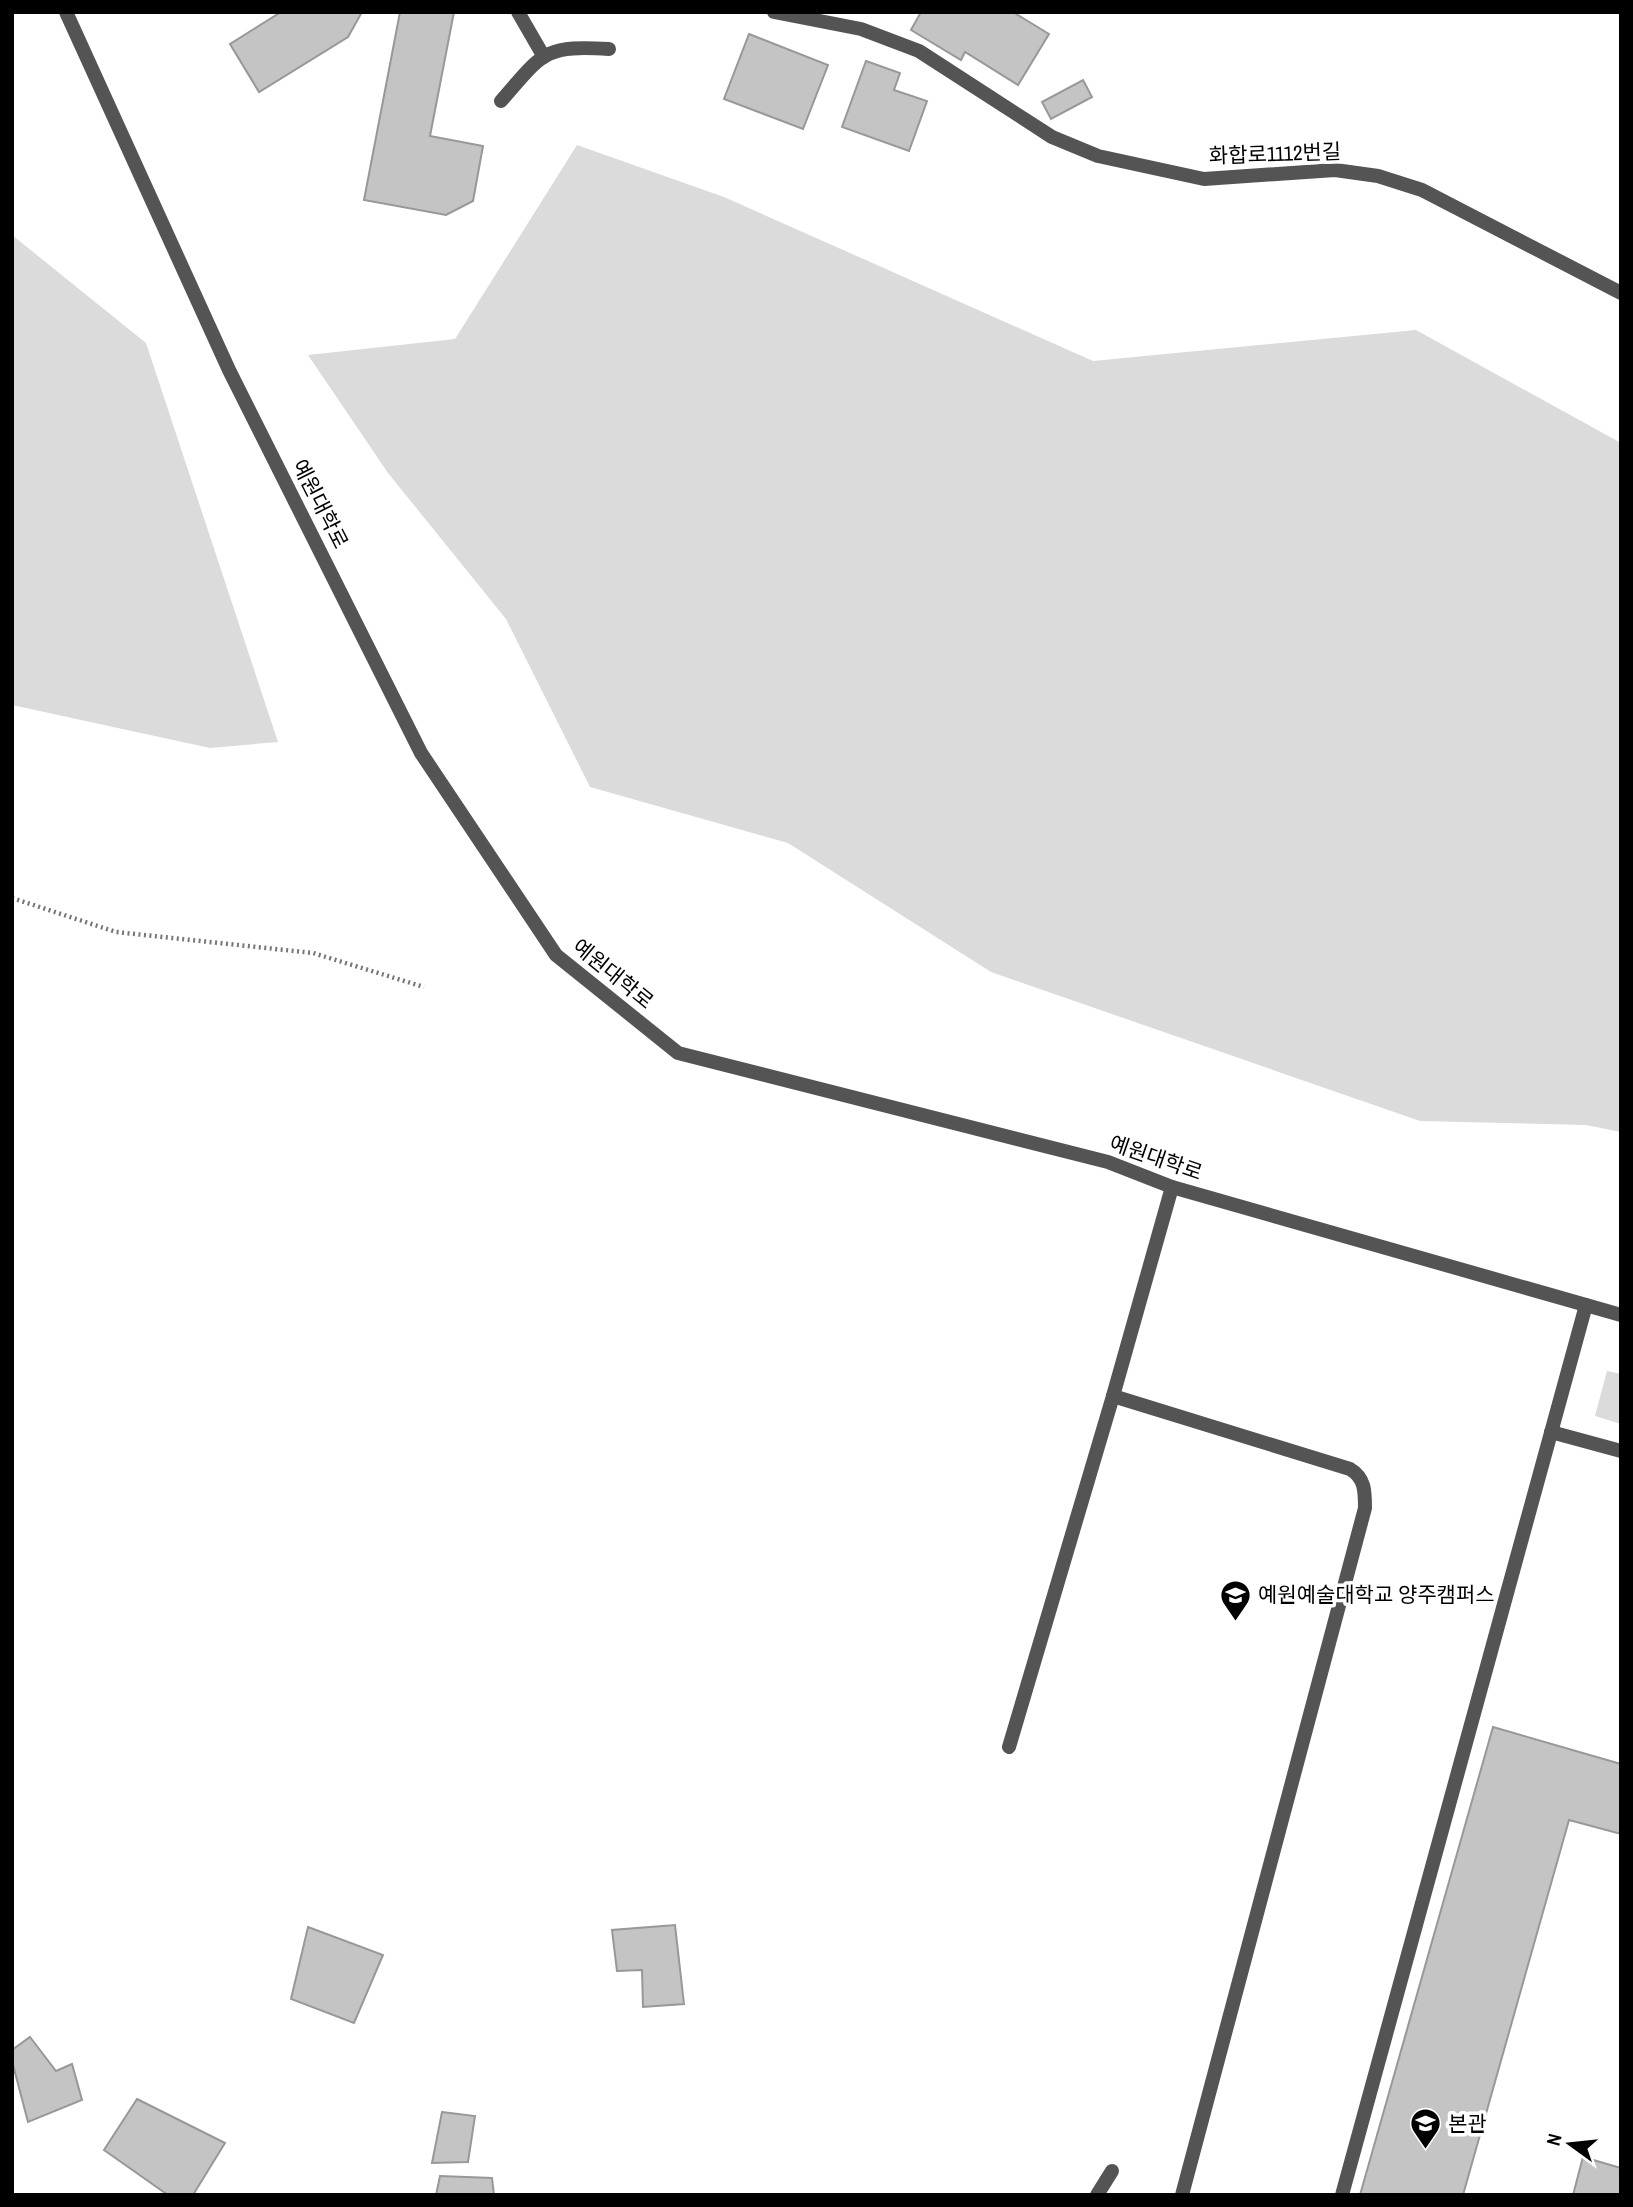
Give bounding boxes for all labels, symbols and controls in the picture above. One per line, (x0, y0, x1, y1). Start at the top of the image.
street label: 화합로1112번길 (1208, 137, 1342, 170)
street label: 예원대학로 (286, 454, 355, 553)
street label: 예원대학로 (567, 932, 660, 1015)
street label: 예원대학로 (1106, 1128, 1207, 1187)
school or university icon: 예원예술대학교 양주캠퍼스 (1218, 1578, 1252, 1622)
place label: 예원예술대학교 양주캠퍼스 (1258, 1580, 1495, 1609)
school or university icon: 본관 (1408, 2107, 1442, 2151)
place label: 본관 (1448, 2109, 1487, 2138)
north arrow (1535, 2109, 1605, 2179)
text: N (1540, 2131, 1568, 2148)

